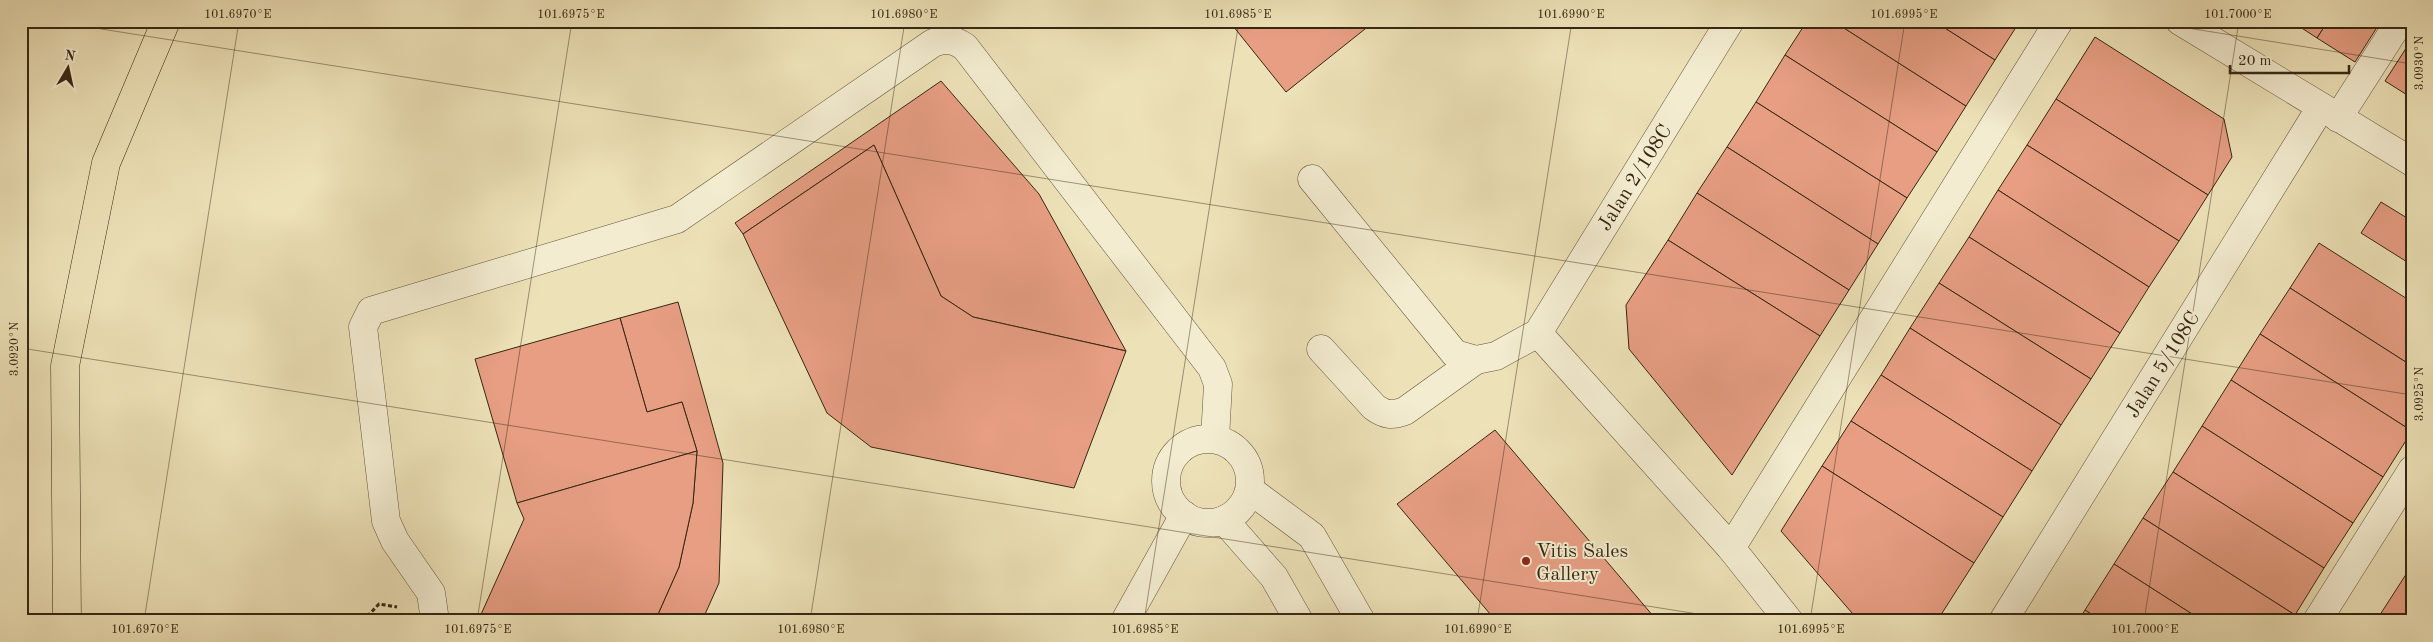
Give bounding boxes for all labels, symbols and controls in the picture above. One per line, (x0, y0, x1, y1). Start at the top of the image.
text: 101.6975°E (537, 8, 605, 21)
text: 101.6985°E (1204, 8, 1272, 21)
text: 101.6995°E (1870, 8, 1938, 21)
text: 101.6970°E (204, 9, 272, 21)
text: 101.6980°E (870, 9, 938, 21)
text: 101.6990°E (1537, 9, 1605, 21)
text: 101.7000°E (2204, 9, 2272, 21)
text: 3.0930°N (2414, 36, 2426, 90)
north arrow (42, 42, 92, 92)
scale bar (2230, 42, 2349, 74)
text: N (63, 48, 77, 64)
text: 20 m (2238, 54, 2272, 69)
street label: Jalan 2/108C (1595, 121, 1676, 235)
street label: Jalan 5/108C (2123, 308, 2204, 422)
text: 3.0920°N (9, 322, 21, 376)
text: 3.0925°N (2413, 367, 2426, 421)
place label: Vitis Sales Gallery (1536, 542, 1628, 585)
marker: Vitis Sales Gallery (1520, 555, 1532, 567)
text: 101.6975°E (444, 623, 512, 636)
text: 101.6985°E (1111, 623, 1179, 636)
text: 101.6995°E (1777, 623, 1845, 636)
text: 101.6970°E (111, 624, 179, 636)
text: 101.6980°E (777, 624, 845, 636)
text: 101.6990°E (1444, 624, 1512, 636)
text: 101.7000°E (2111, 624, 2179, 636)

